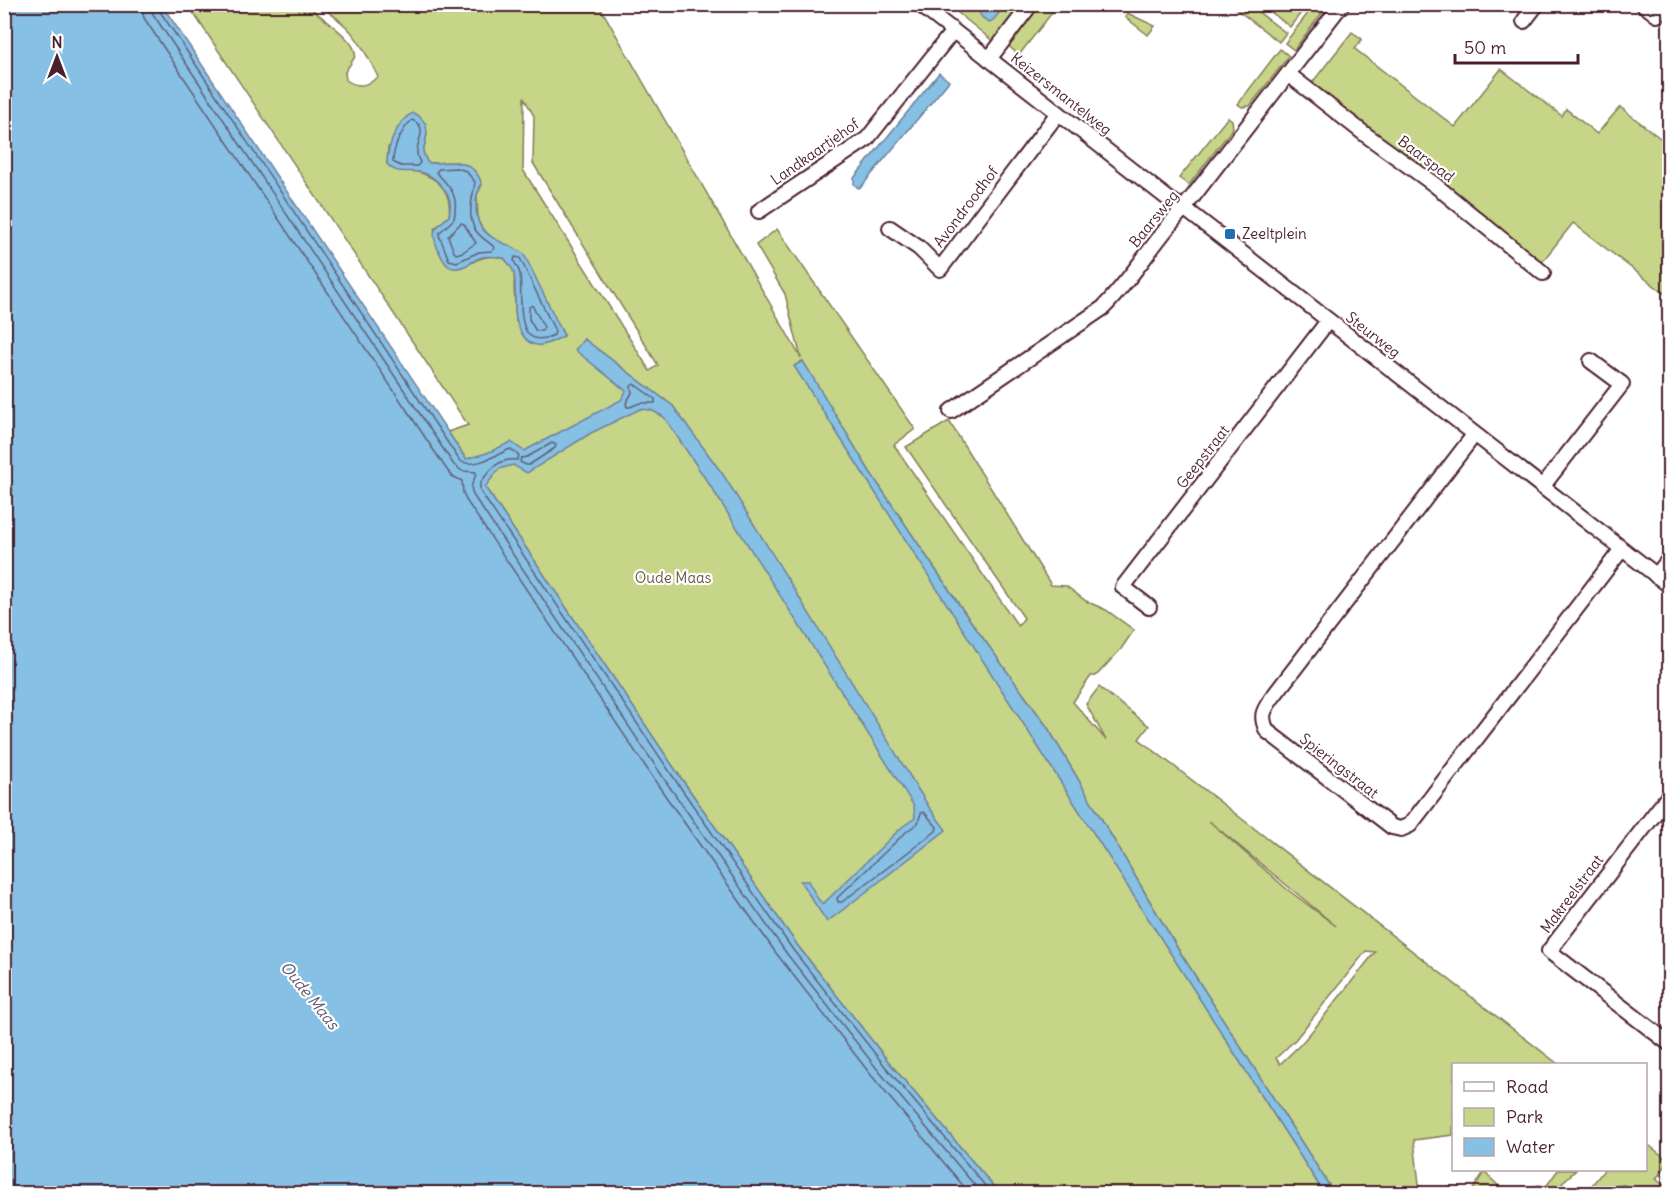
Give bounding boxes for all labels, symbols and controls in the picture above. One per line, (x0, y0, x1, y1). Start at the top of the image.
north arrow (27, 27, 87, 87)
scale bar (1455, 27, 1578, 65)
text: N (51, 32, 63, 52)
text: 50 m (1464, 36, 1506, 59)
street label: Keizersmantelweg (1007, 48, 1116, 139)
street label: Landkaartjehof (767, 114, 863, 189)
street label: Baarspad (1394, 131, 1458, 186)
street label: Avondroodhof (929, 162, 1003, 251)
street label: Baarsweg (1125, 186, 1182, 251)
place label: Zeeltplein (1242, 224, 1307, 243)
marker: Zeeltplein (1223, 227, 1237, 241)
street label: Steurweg (1342, 307, 1404, 362)
street label: Geepstraat (1172, 421, 1233, 492)
park label: Oude Maas (635, 568, 712, 587)
street label: Spieringstraat (1296, 729, 1383, 802)
street label: Makreelstraat (1536, 851, 1607, 937)
water label: Oude Maas (276, 957, 344, 1034)
legend (1452, 1063, 1647, 1171)
text: Road (1506, 1075, 1549, 1098)
text: Park (1506, 1105, 1543, 1128)
text: Water (1506, 1135, 1556, 1158)

